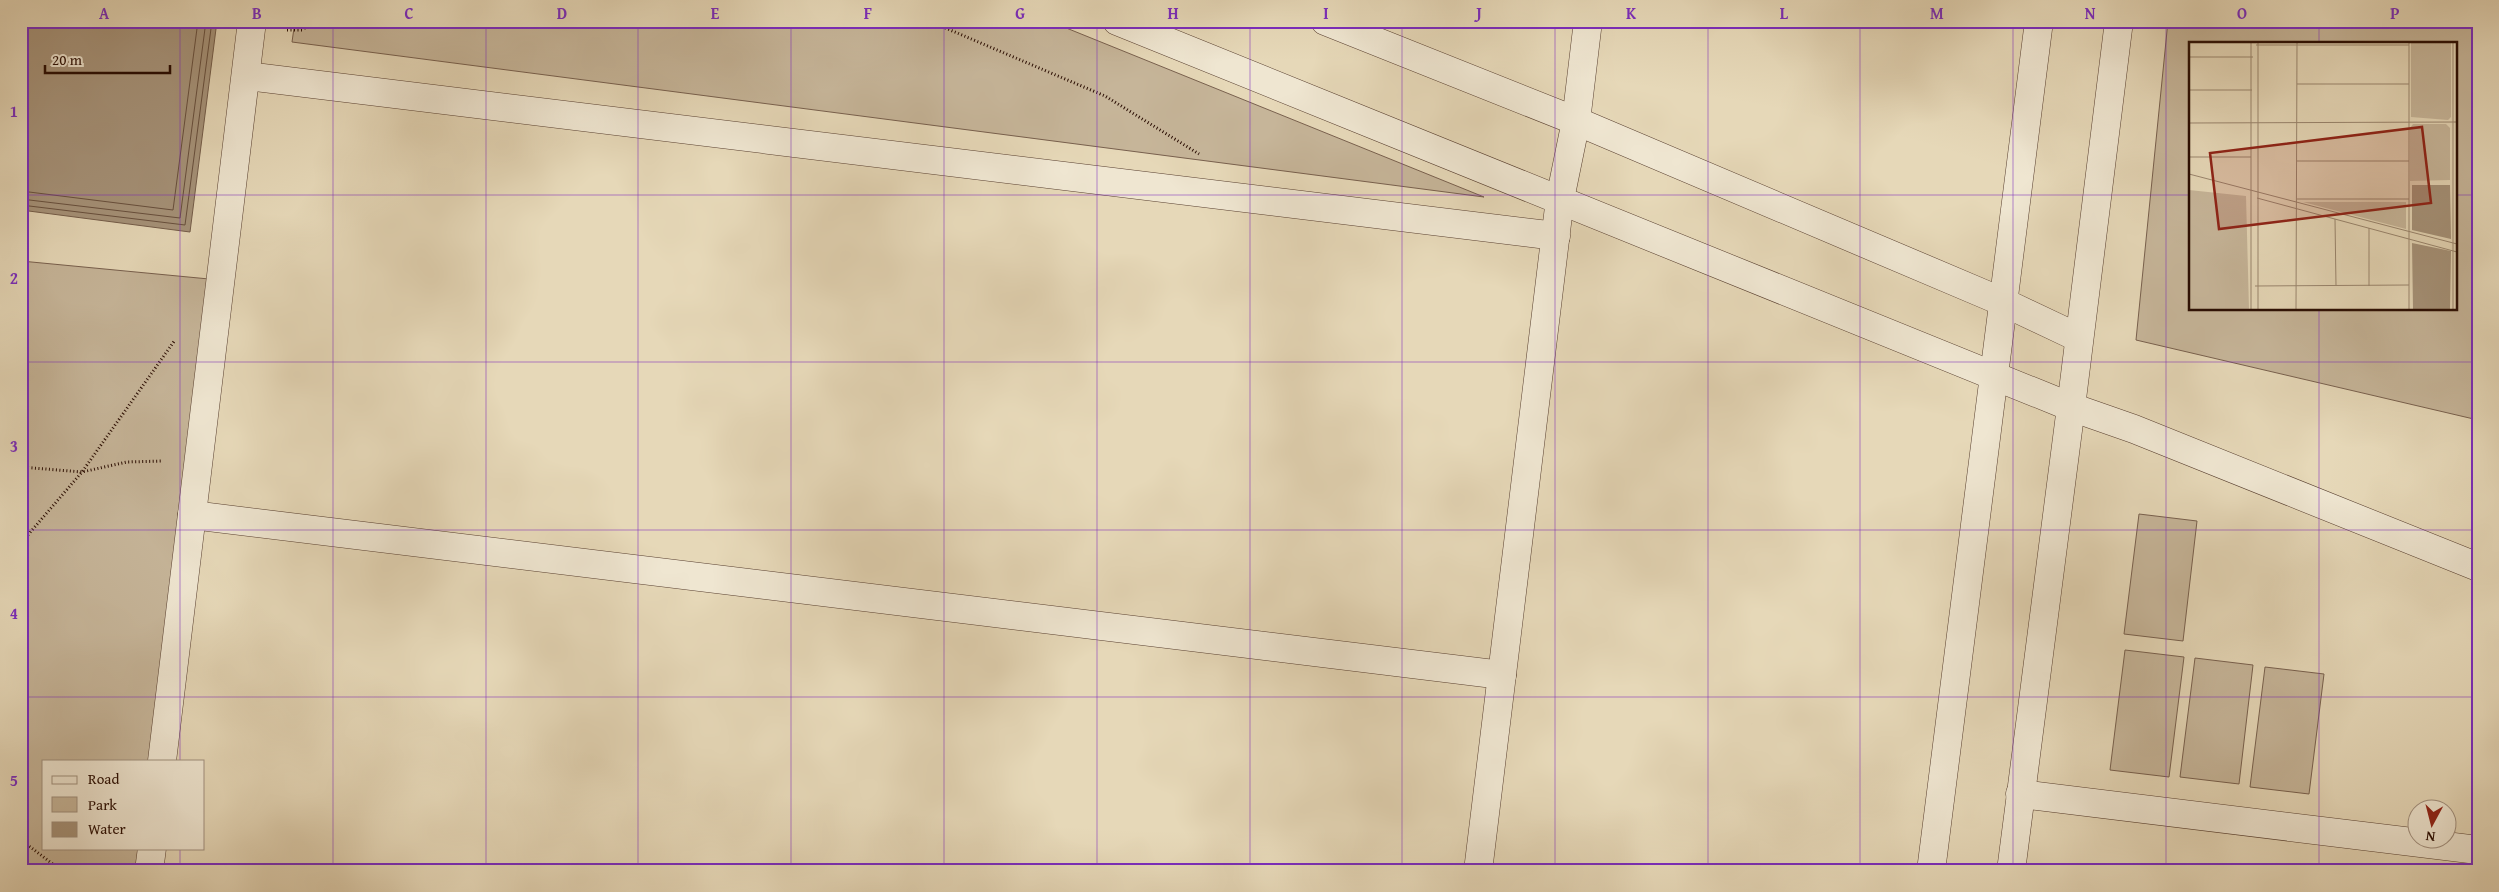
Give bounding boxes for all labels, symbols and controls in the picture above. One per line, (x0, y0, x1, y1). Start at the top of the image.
text: A (99, 1, 110, 25)
text: B (252, 1, 262, 25)
text: C (404, 1, 414, 25)
text: D (557, 1, 567, 25)
text: E (711, 1, 720, 25)
text: F (864, 1, 872, 25)
text: G (1015, 1, 1025, 25)
text: H (1167, 1, 1179, 25)
text: I (1323, 1, 1329, 25)
text: J (1473, 1, 1482, 25)
text: K (1626, 1, 1637, 25)
text: L (1780, 1, 1789, 25)
text: M (1930, 1, 1944, 25)
text: N (2085, 1, 2096, 25)
text: O (2237, 1, 2247, 25)
text: P (2390, 1, 2400, 25)
scale bar (45, 42, 170, 74)
inset map (2189, 42, 2456, 310)
text: 20 m (52, 49, 83, 70)
text: 1 (10, 99, 18, 123)
text: 2 (10, 266, 18, 290)
text: 3 (10, 434, 18, 458)
text: 4 (10, 601, 18, 625)
legend (42, 760, 205, 850)
text: 5 (10, 768, 18, 792)
text: Road (88, 768, 119, 789)
text: Park (88, 794, 117, 815)
north arrow (2406, 800, 2456, 850)
text: Water (88, 818, 126, 839)
text: N (2424, 826, 2436, 847)

